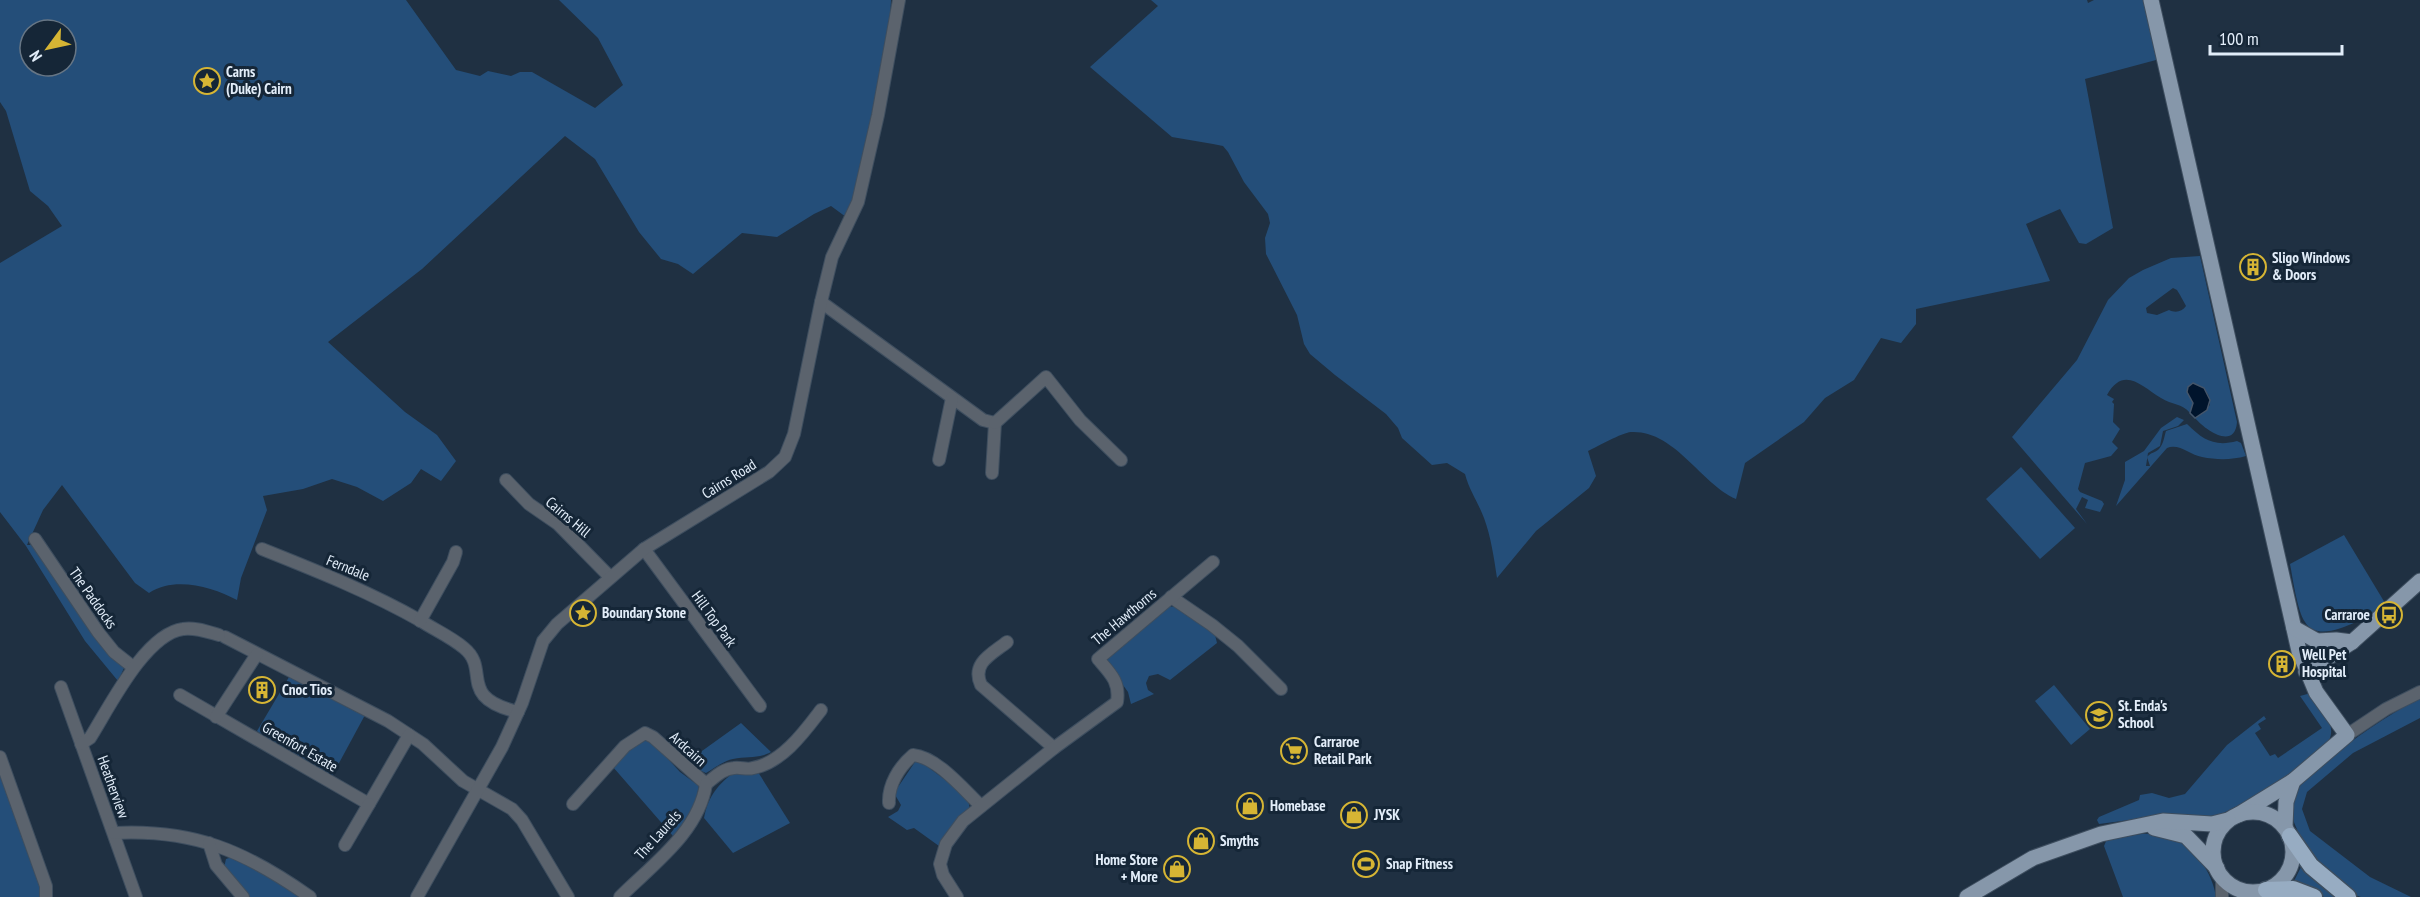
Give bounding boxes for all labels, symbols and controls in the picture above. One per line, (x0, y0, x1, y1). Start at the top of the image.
north arrow (18, 18, 78, 78)
scale bar (2210, 18, 2342, 56)
text: 100 m (2219, 27, 2259, 50)
text: N (25, 47, 46, 65)
place label: Carns (Duke) Cairn (226, 62, 292, 98)
place icon: Carns (Duke) Cairn (192, 66, 222, 96)
place label: Sligo Windows & Doors (2272, 248, 2350, 284)
building icon: Sligo Windows & Doors (2238, 252, 2268, 282)
street label: Cairns Road (698, 454, 759, 503)
street label: Cairns Hill (542, 492, 595, 541)
street label: Ferndale (324, 550, 373, 585)
street label: The Paddocks (65, 563, 121, 632)
street label: The Hawthorns (1087, 584, 1160, 649)
street label: Hill Top Park (688, 587, 741, 651)
place icon: Boundary Stone (568, 598, 598, 628)
bus stop icon: Carraroe (2374, 600, 2404, 630)
place label: Boundary Stone (602, 603, 686, 622)
place label: Carraroe (2325, 605, 2370, 624)
place label: Well Pet Hospital (2301, 645, 2347, 681)
building icon: Well Pet Hospital (2267, 649, 2297, 679)
building icon: Cnoc Tios (247, 675, 277, 705)
place label: Cnoc Tios (282, 680, 332, 699)
place label: St. Enda's School (2118, 696, 2167, 732)
school or university icon: St. Enda's School (2084, 700, 2114, 730)
street label: Greenfort Estate (259, 717, 341, 776)
street label: Ardcairn (666, 727, 711, 770)
place label: Carraroe Retail Park (1314, 732, 1372, 768)
supermarket icon: Carraroe Retail Park (1279, 736, 1309, 766)
street label: Heatherview (93, 753, 134, 821)
shop icon: Homebase (1235, 791, 1265, 821)
place label: Homebase (1270, 796, 1326, 815)
shop icon: JYSK (1339, 800, 1369, 830)
place label: JYSK (1373, 805, 1400, 824)
street label: The Laurels (630, 806, 685, 863)
shop icon: Smyths (1186, 826, 1216, 856)
place label: Smyths (1220, 831, 1259, 850)
sports icon: Snap Fitness (1351, 849, 1381, 879)
place label: Home Store + More (1095, 850, 1158, 886)
shop icon: Home Store + More (1162, 854, 1192, 884)
place label: Snap Fitness (1386, 854, 1453, 873)

